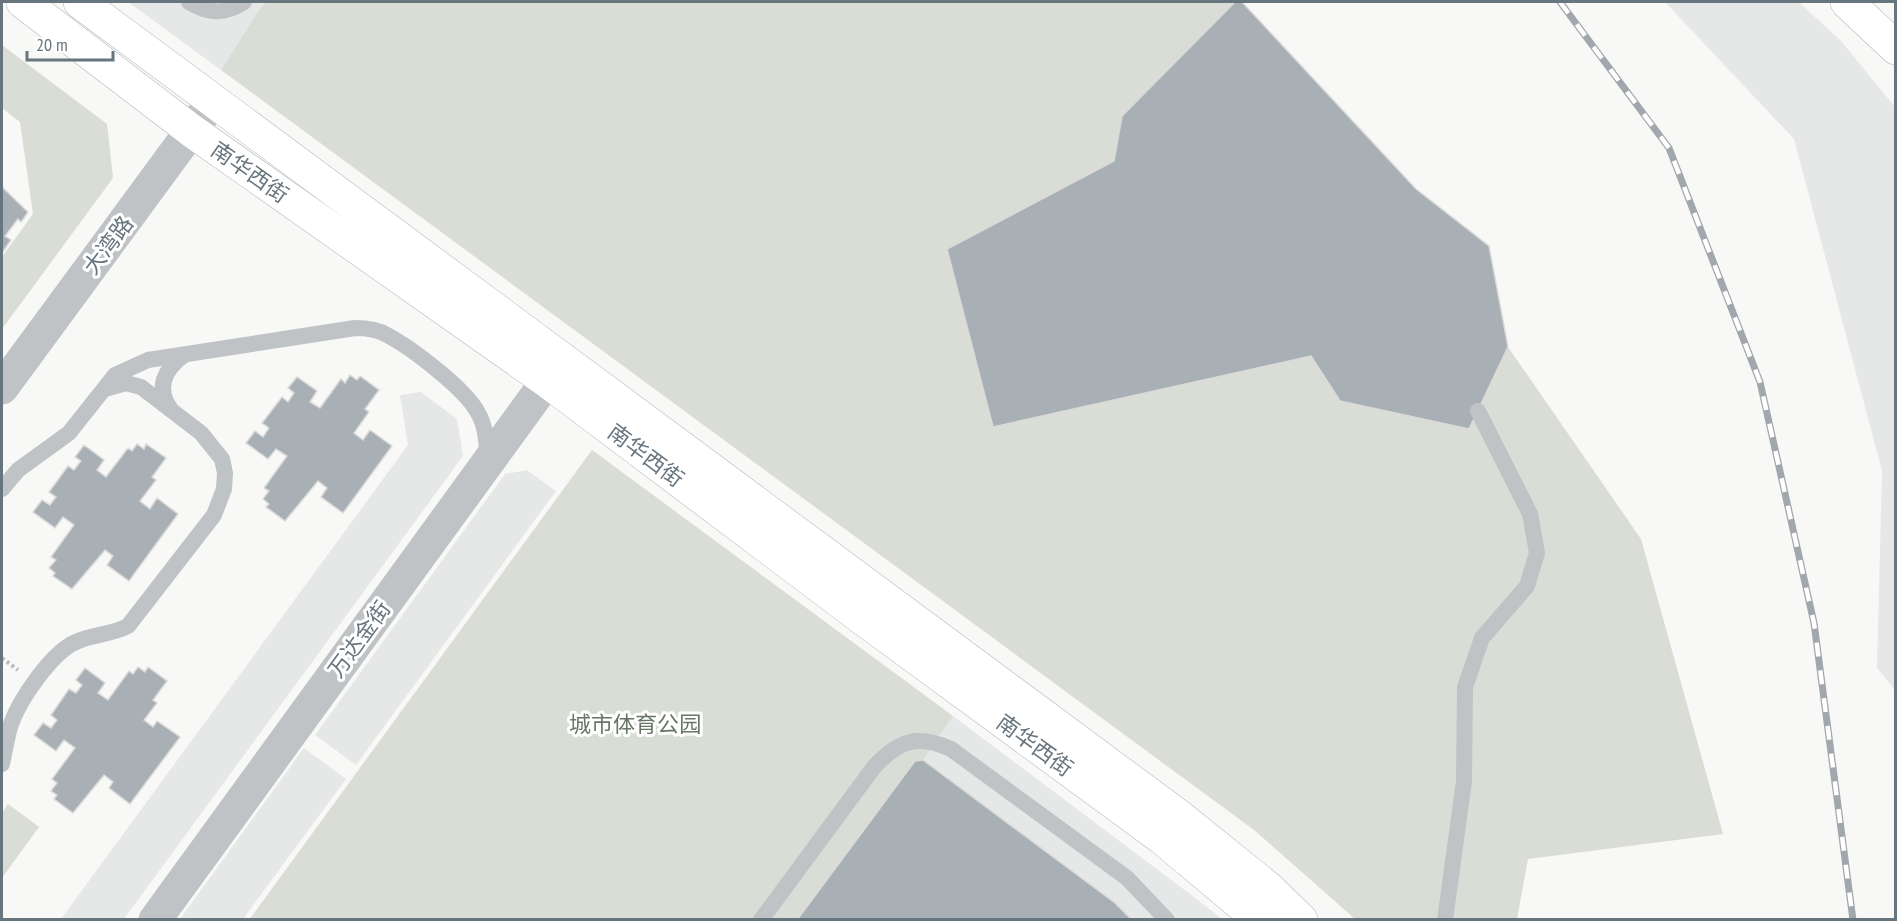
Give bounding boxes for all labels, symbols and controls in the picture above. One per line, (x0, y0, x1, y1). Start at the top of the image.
scale bar (27, 24, 112, 62)
text: 20 m (36, 33, 68, 56)
street label: 南华西街 (206, 135, 294, 209)
street label: 大湾路 (77, 210, 139, 280)
street label: 南华西街 (602, 417, 690, 493)
street label: 万达金街 (322, 595, 396, 683)
street label: 南华西街 (991, 708, 1079, 782)
park label: 城市体育公园 (569, 710, 701, 738)

